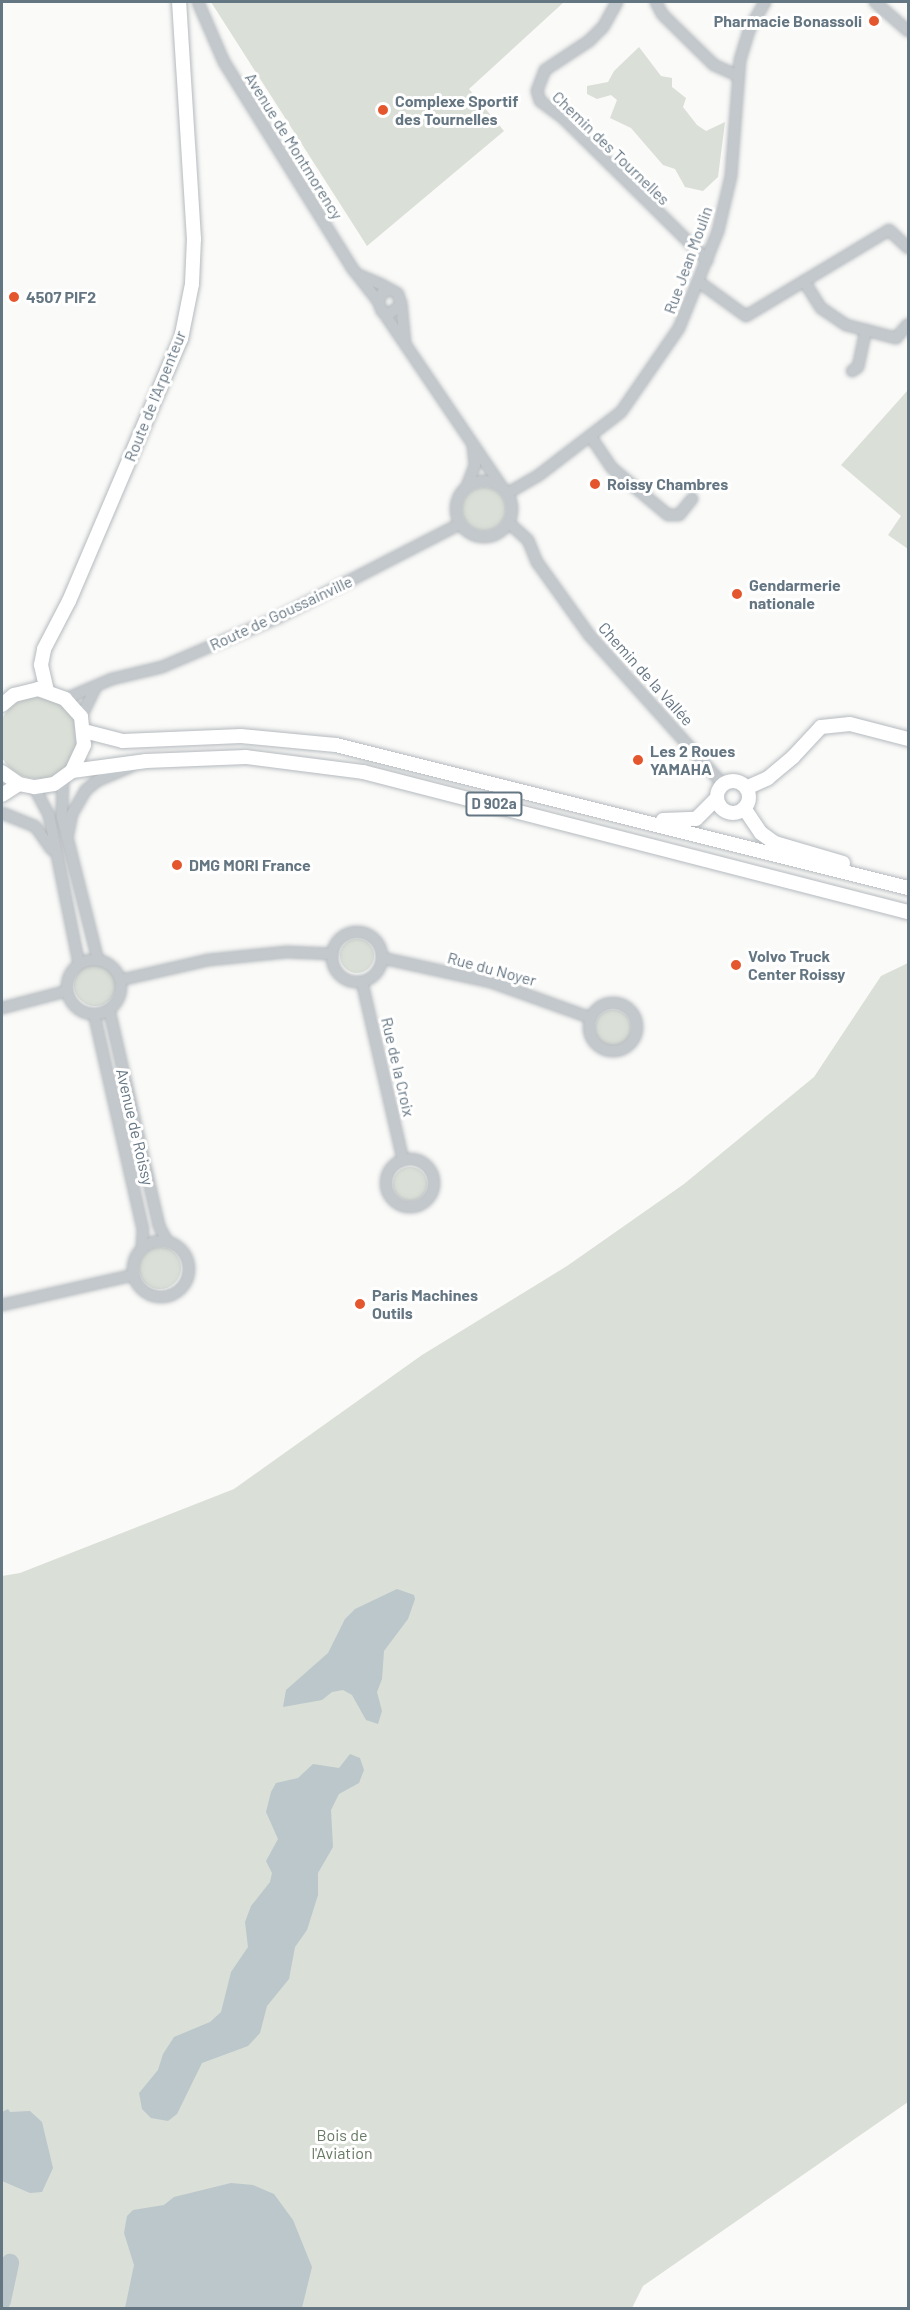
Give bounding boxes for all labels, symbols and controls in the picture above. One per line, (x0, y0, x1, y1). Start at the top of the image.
place label: Pharmacie Bonassoli (714, 11, 862, 31)
marker: Pharmacie Bonassoli (867, 14, 881, 28)
street label: Avenue de Montmorency (241, 69, 347, 223)
street label: Chemin des Tournelles (548, 87, 674, 209)
place label: Complexe Sportif des Tournelles (395, 91, 518, 129)
marker: Complexe Sportif des Tournelles (376, 103, 390, 117)
street label: Rue Jean Moulin (660, 204, 716, 316)
place label: 4507 PIF2 (26, 287, 96, 307)
marker: 4507 PIF2 (7, 290, 21, 304)
street label: Route de l'Arpenteur (120, 328, 190, 464)
place label: Roissy Chambres (607, 474, 728, 494)
marker: Roissy Chambres (588, 477, 602, 491)
street label: Route de Goussainville (207, 571, 355, 655)
place label: Gendarmerie nationale (749, 575, 841, 613)
marker: Gendarmerie nationale (730, 587, 744, 601)
street label: Chemin de la Vallée (594, 618, 698, 730)
place label: Les 2 Roues YAMAHA (650, 741, 735, 779)
marker: Les 2 Roues YAMAHA (631, 753, 645, 767)
road number: D 902a (464, 792, 524, 816)
place label: DMG MORI France (189, 855, 311, 875)
marker: DMG MORI France (170, 858, 184, 872)
place label: Volvo Truck Center Roissy (748, 946, 845, 984)
street label: Rue du Noyer (445, 948, 539, 990)
marker: Volvo Truck Center Roissy (729, 958, 743, 972)
street label: Rue de la Croix (377, 1015, 419, 1119)
street label: Avenue de Roissy (112, 1067, 158, 1187)
place label: Paris Machines Outils (372, 1285, 478, 1323)
marker: Paris Machines Outils (353, 1297, 367, 1311)
park label: Bois de l'Aviation (311, 2125, 373, 2163)

